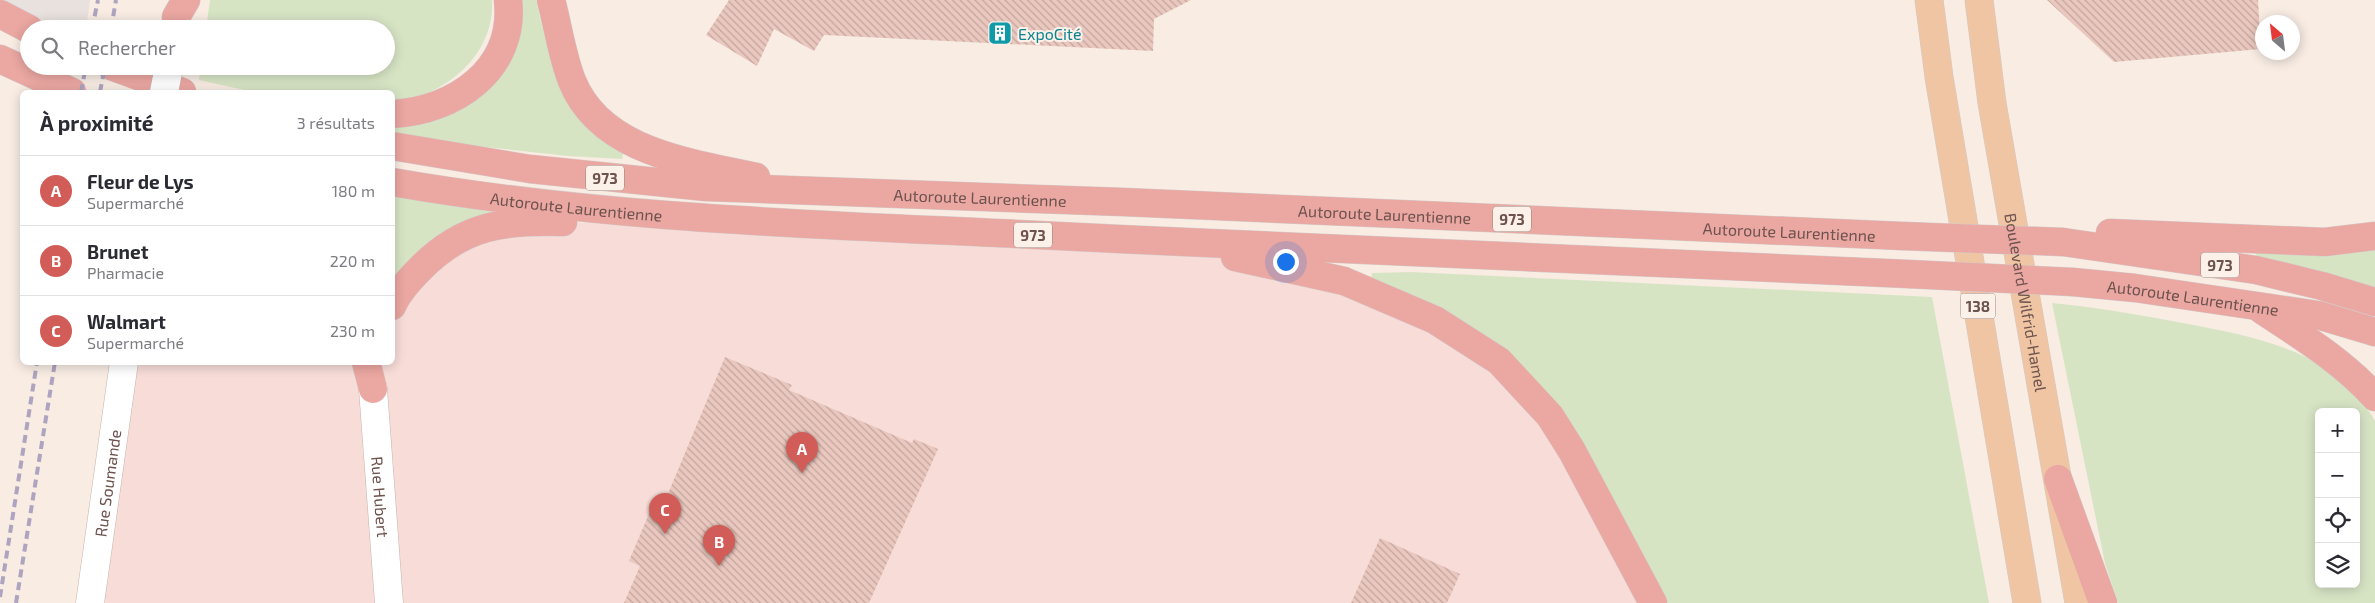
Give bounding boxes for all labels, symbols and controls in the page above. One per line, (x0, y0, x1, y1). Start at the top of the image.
north arrow (2255, 15, 2300, 60)
search box (20, 20, 395, 75)
building icon: ExpoCité (987, 20, 1013, 46)
place label: ExpoCité (1018, 24, 1082, 43)
icon: search (38, 34, 66, 62)
text: Rechercher (78, 36, 176, 59)
text: À proximité (40, 110, 154, 135)
text: 3 résultats (297, 113, 375, 132)
road number: 973 (586, 166, 624, 190)
text: Fleur de Lys (87, 170, 194, 193)
text: A (51, 181, 61, 200)
text: 180 m (332, 181, 375, 200)
street label: Autoroute Laurentienne (893, 184, 1067, 209)
street label: Autoroute Laurentienne (489, 188, 663, 224)
text: Supermarché (87, 193, 184, 212)
street label: Autoroute Laurentienne (1298, 200, 1472, 227)
road number: 973 (1493, 206, 1531, 232)
street label: Boulevard Wilfrid-Hamel (2002, 211, 2052, 393)
street label: Autoroute Laurentienne (1702, 218, 1876, 244)
road number: 973 (1014, 222, 1052, 248)
text: Brunet (87, 240, 148, 263)
your location (1273, 249, 1299, 275)
text: B (51, 251, 61, 270)
text: 220 m (330, 251, 375, 270)
road number: 973 (2201, 252, 2239, 278)
text: Pharmacie (87, 263, 164, 282)
street label: Autoroute Laurentienne (2106, 276, 2280, 319)
road number: 138 (1960, 294, 1996, 318)
text: Walmart (87, 310, 166, 333)
text: C (51, 321, 61, 340)
text: 230 m (330, 321, 375, 340)
text: Supermarché (87, 333, 184, 352)
map controls (2315, 408, 2360, 588)
button: + (2315, 408, 2360, 453)
street label: Rue Soumande (90, 428, 124, 538)
pin: A (786, 432, 818, 473)
button: − (2315, 453, 2360, 498)
street label: Rue Hubert (369, 455, 394, 538)
pin: C (649, 493, 681, 534)
button: locate (2315, 498, 2360, 543)
pin: B (703, 525, 735, 566)
button: layers (2315, 543, 2360, 588)

